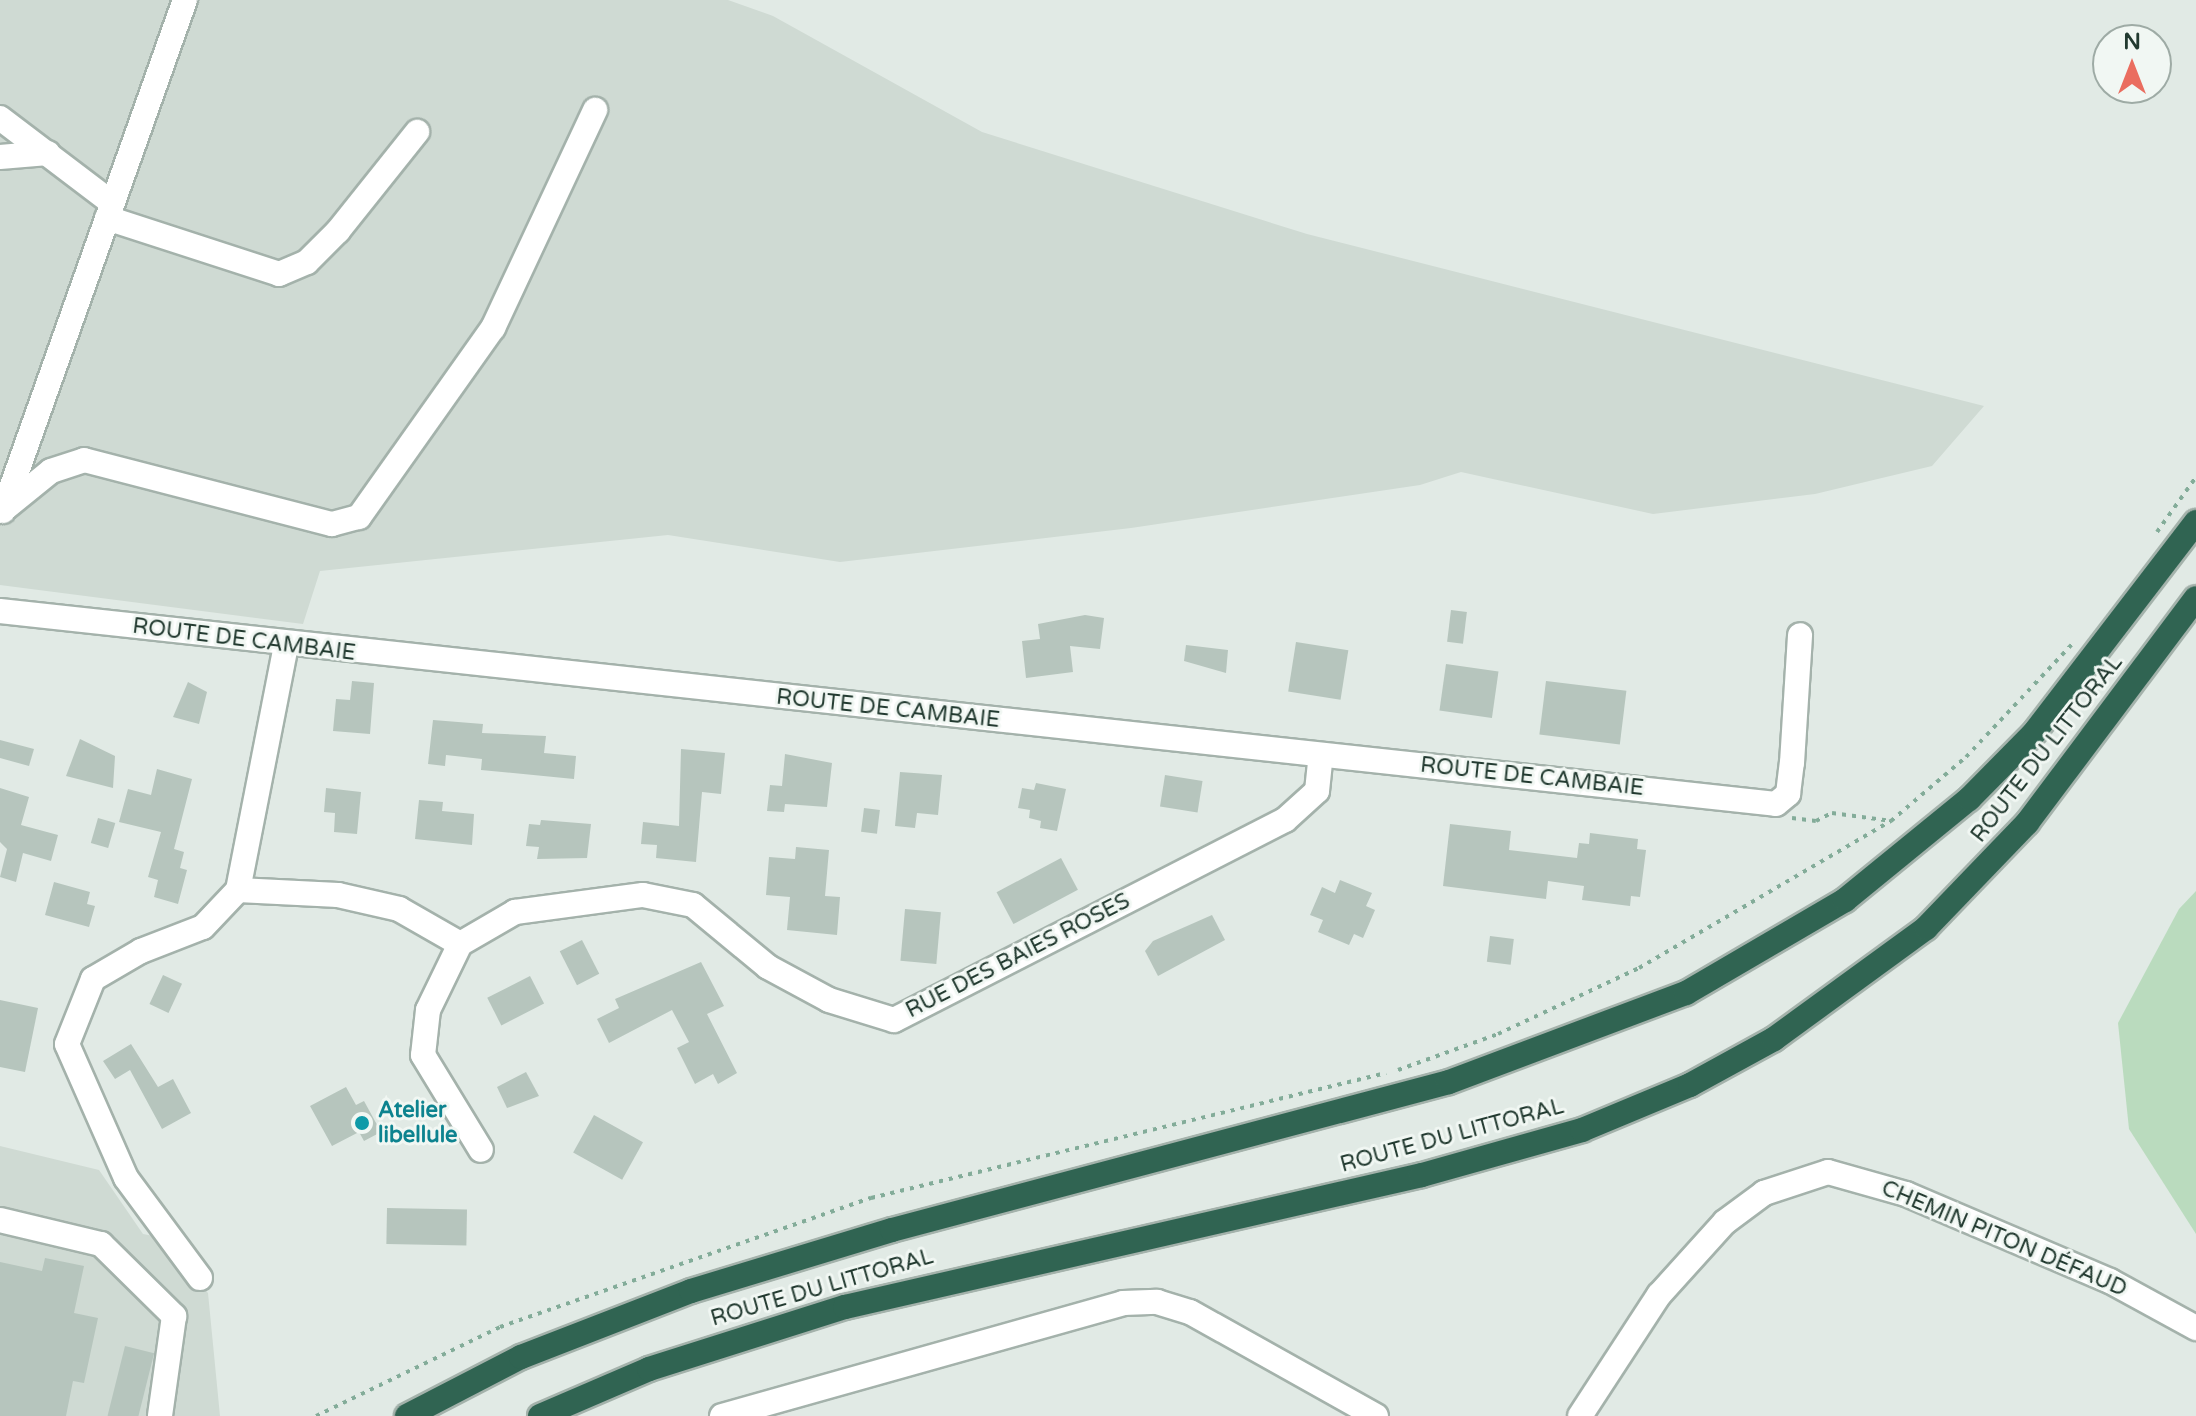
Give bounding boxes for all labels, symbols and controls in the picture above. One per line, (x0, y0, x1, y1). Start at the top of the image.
north arrow (2092, 24, 2172, 104)
text: N (2123, 29, 2141, 55)
street label: ROUTE DE CAMBAIE (131, 613, 357, 667)
street label: ROUTE DU LITTORAL (1966, 650, 2128, 848)
street label: ROUTE DE CAMBAIE (775, 684, 1001, 734)
street label: ROUTE DE CAMBAIE (1419, 752, 1645, 802)
street label: RUE DES BAIES ROSES (902, 888, 1134, 1024)
street label: ROUTE DU LITTORAL (1337, 1093, 1567, 1179)
place label: Atelier libellule (378, 1097, 458, 1148)
marker: Atelier libellule (353, 1114, 371, 1132)
street label: CHEMIN PITON DÉFAUD (1877, 1175, 2131, 1303)
street label: ROUTE DU LITTORAL (708, 1244, 936, 1332)

